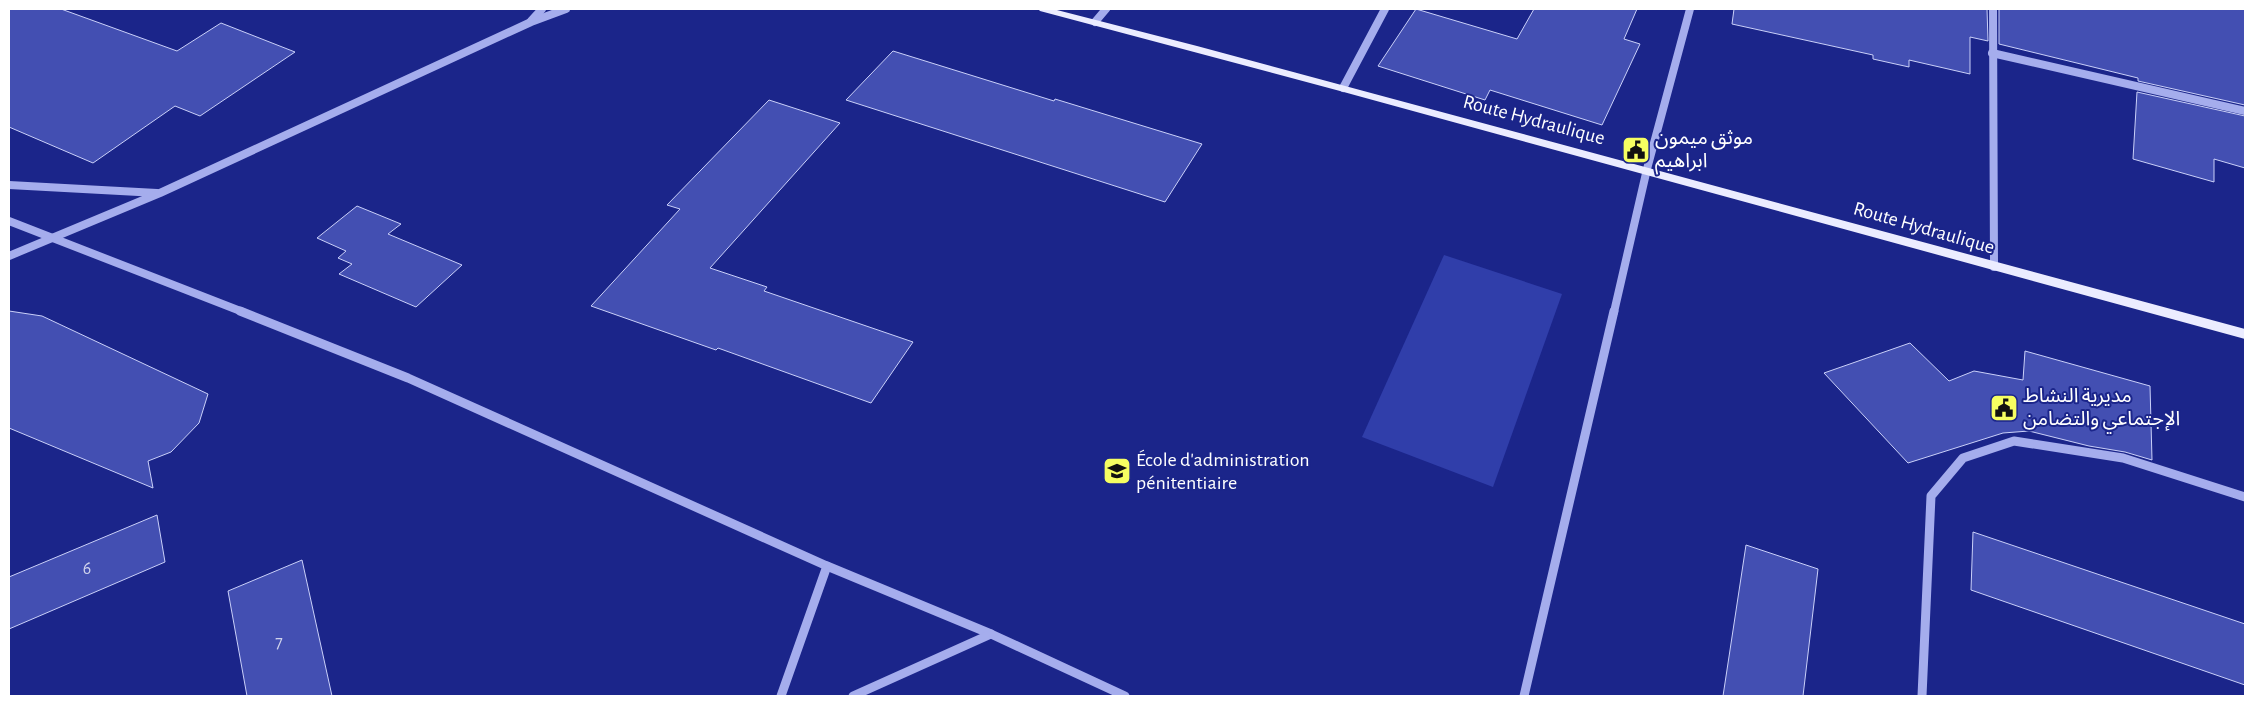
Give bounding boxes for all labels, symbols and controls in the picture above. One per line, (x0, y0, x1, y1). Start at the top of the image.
street label: Route Hydraulique (1461, 91, 1607, 149)
place label: موثق ميمون ابراهيم (1655, 128, 1753, 175)
public building icon: موثق ميمون ابراهيم (1621, 135, 1651, 165)
street label: Route Hydraulique (1851, 198, 1997, 258)
place label: مديرية النشاط الإجتماعي والتضامن (2023, 386, 2180, 434)
public building icon: مديرية النشاط الإجتماعي والتضامن (1989, 393, 2019, 423)
place label: École d'administration pénitentiaire (1136, 449, 1310, 493)
school or university icon: École d'administration pénitentiaire (1102, 456, 1132, 486)
house number: 6 (83, 560, 91, 578)
house number: 7 (275, 634, 283, 652)

